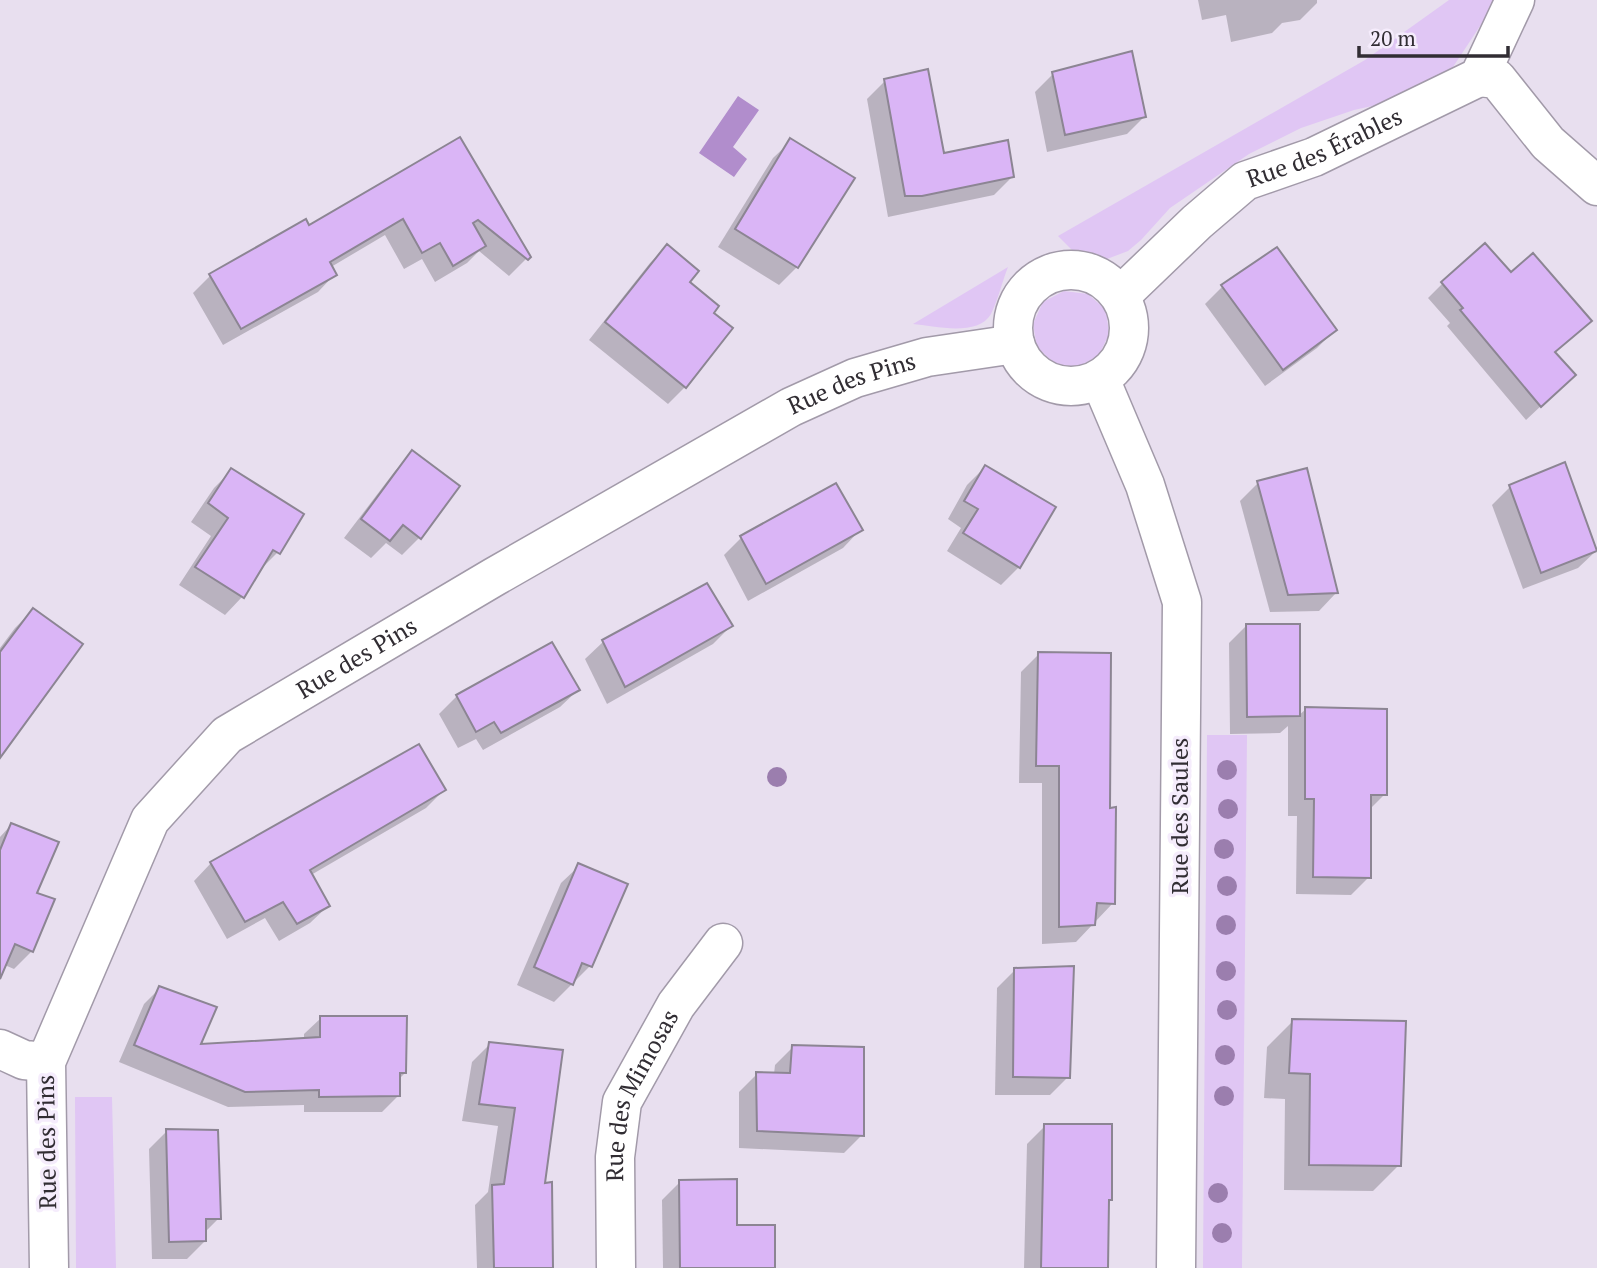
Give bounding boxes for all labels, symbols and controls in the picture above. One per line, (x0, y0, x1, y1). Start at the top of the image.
scale bar (1359, 14, 1508, 58)
text: 20 m (1370, 24, 1416, 52)
street label: Rue des Érables (1242, 100, 1407, 194)
street label: Rue des Pins (782, 344, 919, 421)
street label: Rue des Pins (290, 609, 423, 705)
street label: Rue des Saules (1163, 737, 1195, 895)
street label: Rue des Mimosas (598, 1003, 685, 1182)
street label: Rue des Pins (29, 1074, 63, 1210)

